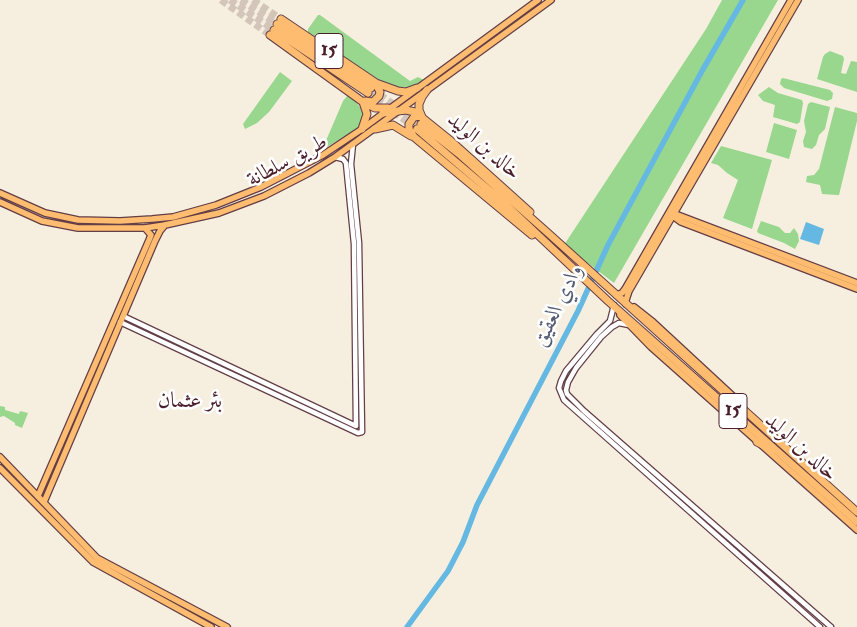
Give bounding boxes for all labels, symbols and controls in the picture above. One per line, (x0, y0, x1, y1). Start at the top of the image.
road number: 15 (315, 34, 343, 68)
street label: خالد بن الوليد (441, 108, 525, 186)
street label: طريق سلطانة (244, 130, 332, 194)
water label: وادي العقيق (528, 260, 590, 352)
district label: بئر عثمان (158, 389, 222, 415)
road number: 15 (719, 394, 747, 428)
street label: خالد بن الوليد (758, 409, 842, 487)

